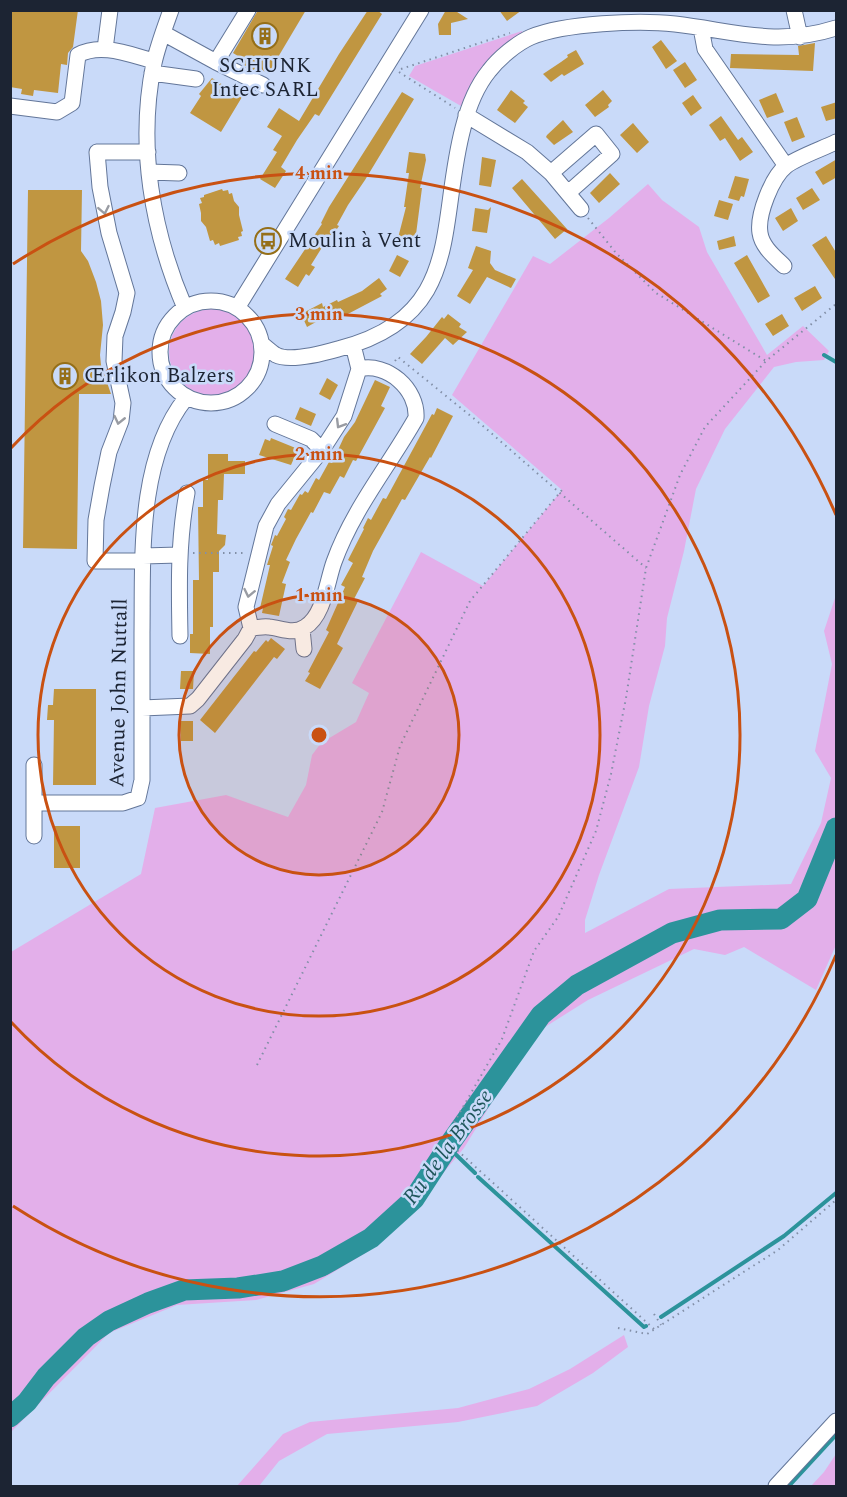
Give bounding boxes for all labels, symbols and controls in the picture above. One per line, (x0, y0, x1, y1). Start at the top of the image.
building icon: SCHUNK Intec SARL (250, 21, 280, 51)
place label: SCHUNK Intec SARL (211, 50, 319, 106)
text: 4 min (295, 160, 343, 187)
one-way arrow (97, 205, 110, 215)
place label: Moulin à Vent (288, 225, 421, 257)
bus stop icon: Moulin à Vent (253, 226, 283, 256)
text: 3 min (295, 301, 343, 328)
place label: Œrlikon Balzers (84, 360, 234, 392)
building icon: Œrlikon Balzers (50, 361, 80, 391)
one-way arrow (114, 415, 127, 425)
one-way arrow (335, 418, 347, 428)
text: 2 min (295, 441, 343, 468)
text: 1 min (295, 582, 343, 609)
one-way arrow (243, 588, 256, 598)
street label: Avenue John Nuttall (101, 598, 137, 788)
centre of rings (309, 725, 329, 745)
water label: Ru de la Brosse (395, 1082, 501, 1212)

